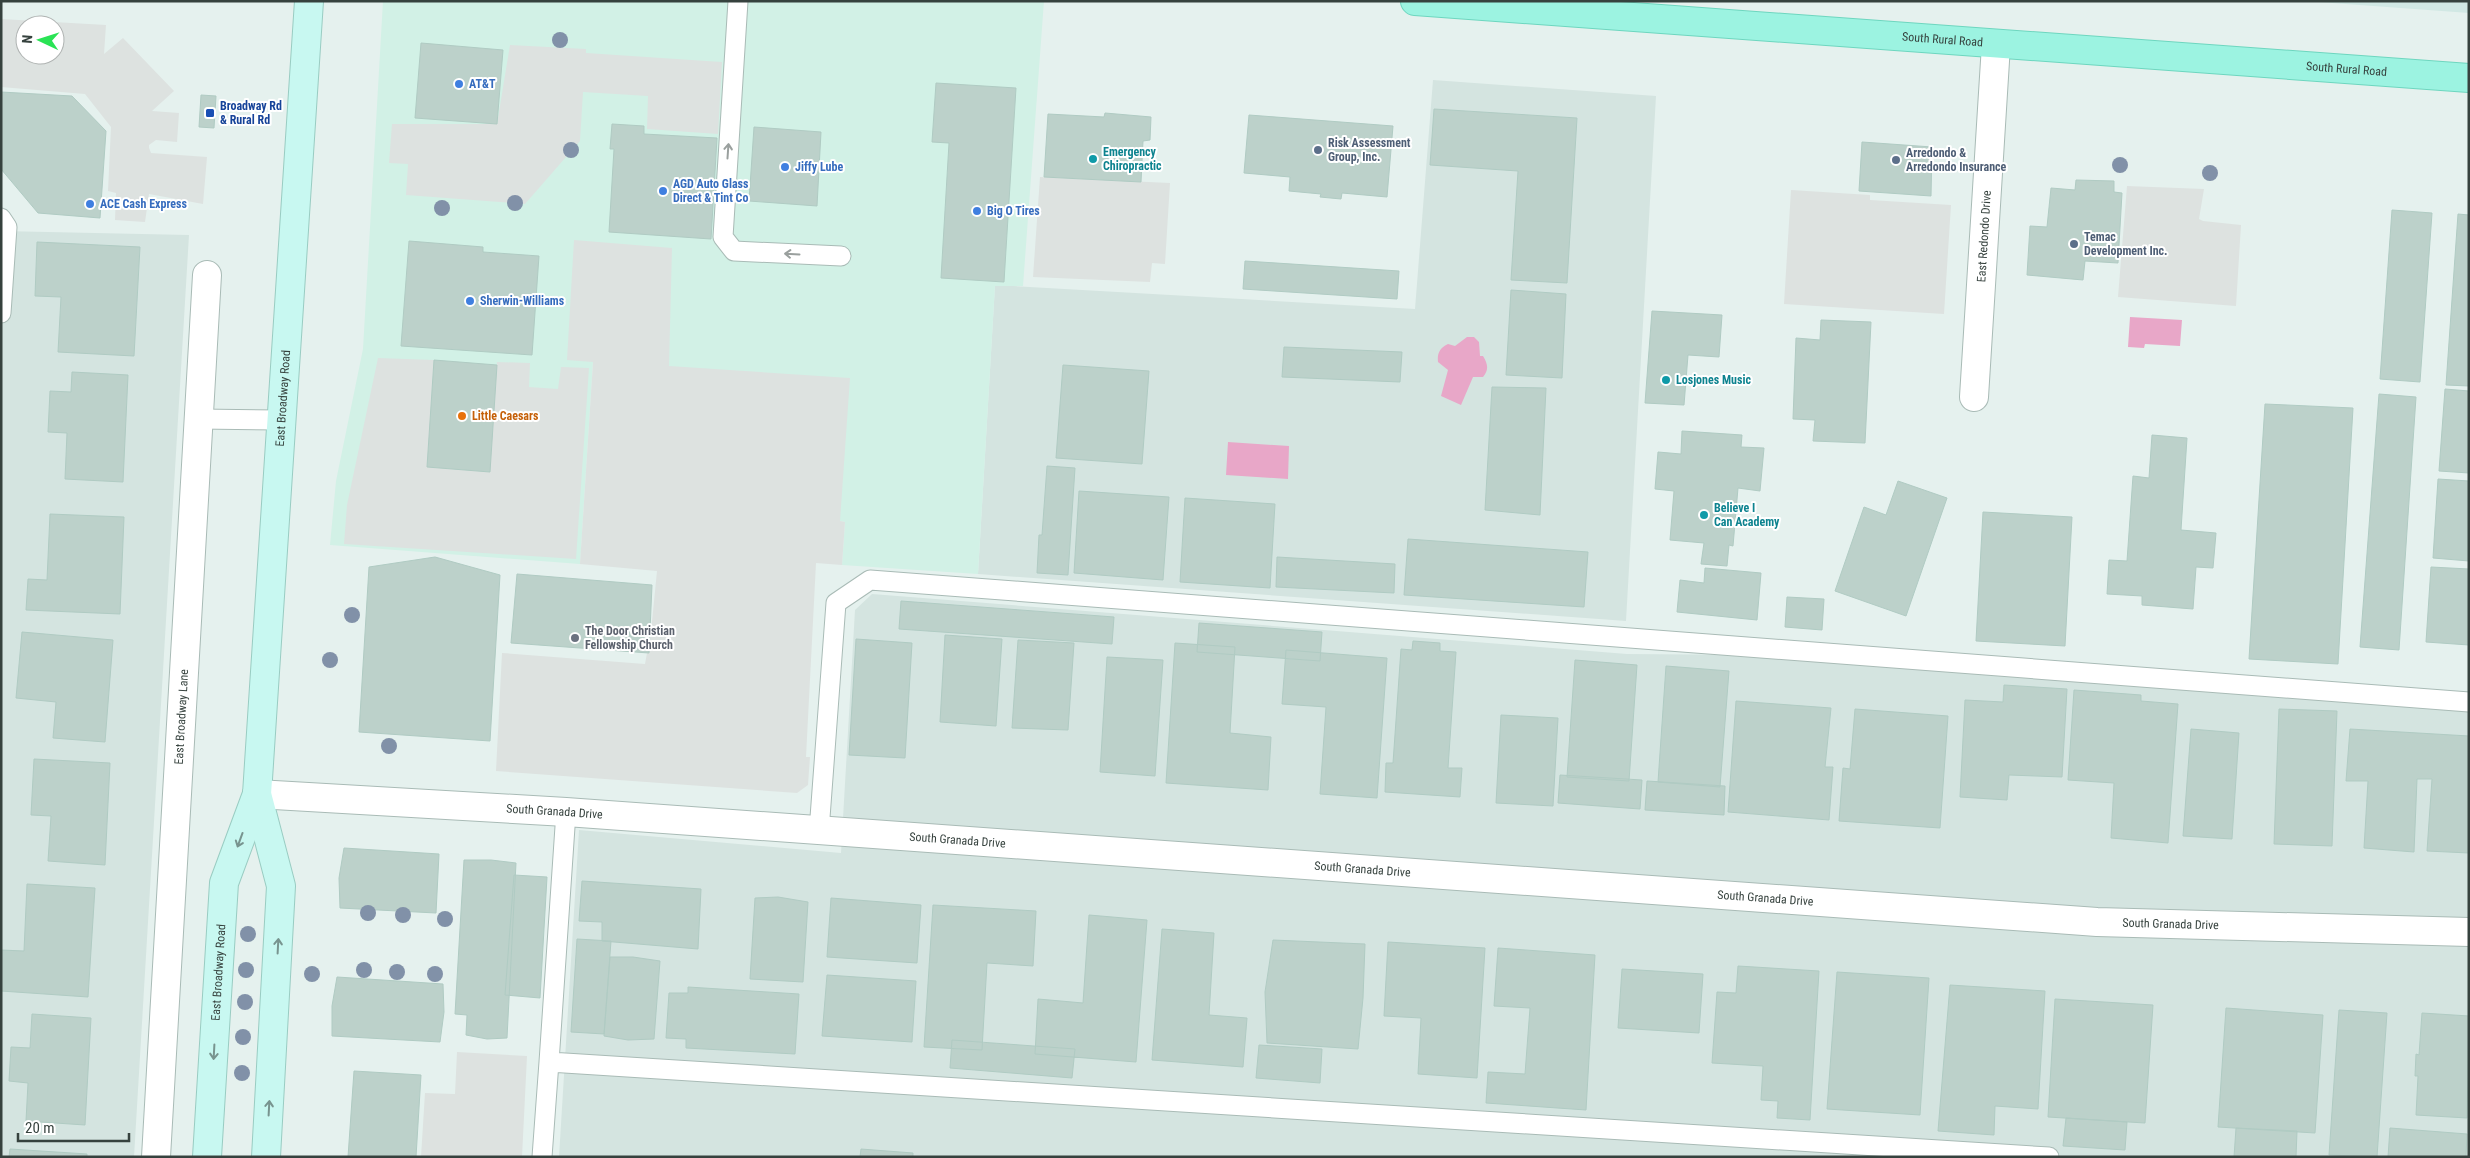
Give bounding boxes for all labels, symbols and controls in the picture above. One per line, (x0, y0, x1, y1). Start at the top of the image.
north arrow (15, 15, 65, 65)
street label: South Rural Road (1902, 30, 1984, 49)
text: N (19, 34, 35, 44)
street label: South Rural Road (2306, 59, 2388, 79)
place label: AT&T (469, 77, 496, 91)
marker: AT&T (453, 78, 465, 90)
place label: Broadway Rd & Rural Rd (220, 99, 282, 127)
marker: Broadway Rd & Rural Rd (204, 107, 216, 119)
place label: Risk Assessment Group, Inc. (1328, 136, 1411, 164)
one-way arrow (724, 143, 733, 159)
marker: Risk Assessment Group, Inc. (1312, 144, 1324, 156)
place label: Emergency Chiropractic (1103, 145, 1162, 173)
place label: Arredondo & Arredondo Insurance (1906, 146, 2007, 174)
marker: Emergency Chiropractic (1087, 153, 1099, 165)
marker: Arredondo & Arredondo Insurance (1890, 154, 1902, 166)
place label: Jiffy Lube (795, 160, 843, 174)
marker: Jiffy Lube (779, 161, 791, 173)
place label: AGD Auto Glass Direct & Tint Co (673, 177, 749, 205)
marker: AGD Auto Glass Direct & Tint Co (657, 185, 669, 197)
street label: East Redondo Drive (1974, 190, 1994, 283)
place label: ACE Cash Express (100, 197, 187, 211)
marker: ACE Cash Express (84, 198, 96, 210)
place label: Big O Tires (987, 204, 1040, 218)
marker: Big O Tires (971, 205, 983, 217)
place label: Temac Development Inc. (2084, 230, 2168, 258)
marker: Temac Development Inc. (2068, 238, 2080, 250)
one-way arrow (784, 249, 800, 259)
place label: Sherwin-Williams (480, 294, 565, 308)
marker: Sherwin-Williams (464, 295, 476, 307)
street label: East Broadway Road (273, 350, 293, 447)
place label: Losjones Music (1676, 373, 1751, 387)
marker: Losjones Music (1660, 374, 1672, 386)
place label: Little Caesars (472, 409, 539, 423)
marker: Little Caesars (456, 410, 468, 422)
place label: Believe I Can Academy (1714, 501, 1780, 529)
marker: Believe I Can Academy (1698, 509, 1710, 521)
place label: The Door Christian Fellowship Church (585, 624, 675, 652)
marker: The Door Christian Fellowship Church (569, 632, 581, 644)
street label: East Broadway Lane (172, 668, 191, 765)
street label: South Granada Drive (506, 802, 603, 822)
street label: South Granada Drive (909, 830, 1006, 851)
one-way arrow (235, 831, 244, 847)
street label: South Granada Drive (1314, 859, 1411, 880)
street label: South Granada Drive (1717, 888, 1814, 909)
street label: South Granada Drive (2122, 916, 2219, 932)
street label: East Broadway Road (208, 924, 228, 1021)
one-way arrow (273, 938, 282, 954)
one-way arrow (209, 1043, 218, 1059)
one-way arrow (264, 1100, 273, 1116)
scale bar (18, 1110, 129, 1142)
text: 20 m (25, 1119, 55, 1137)

